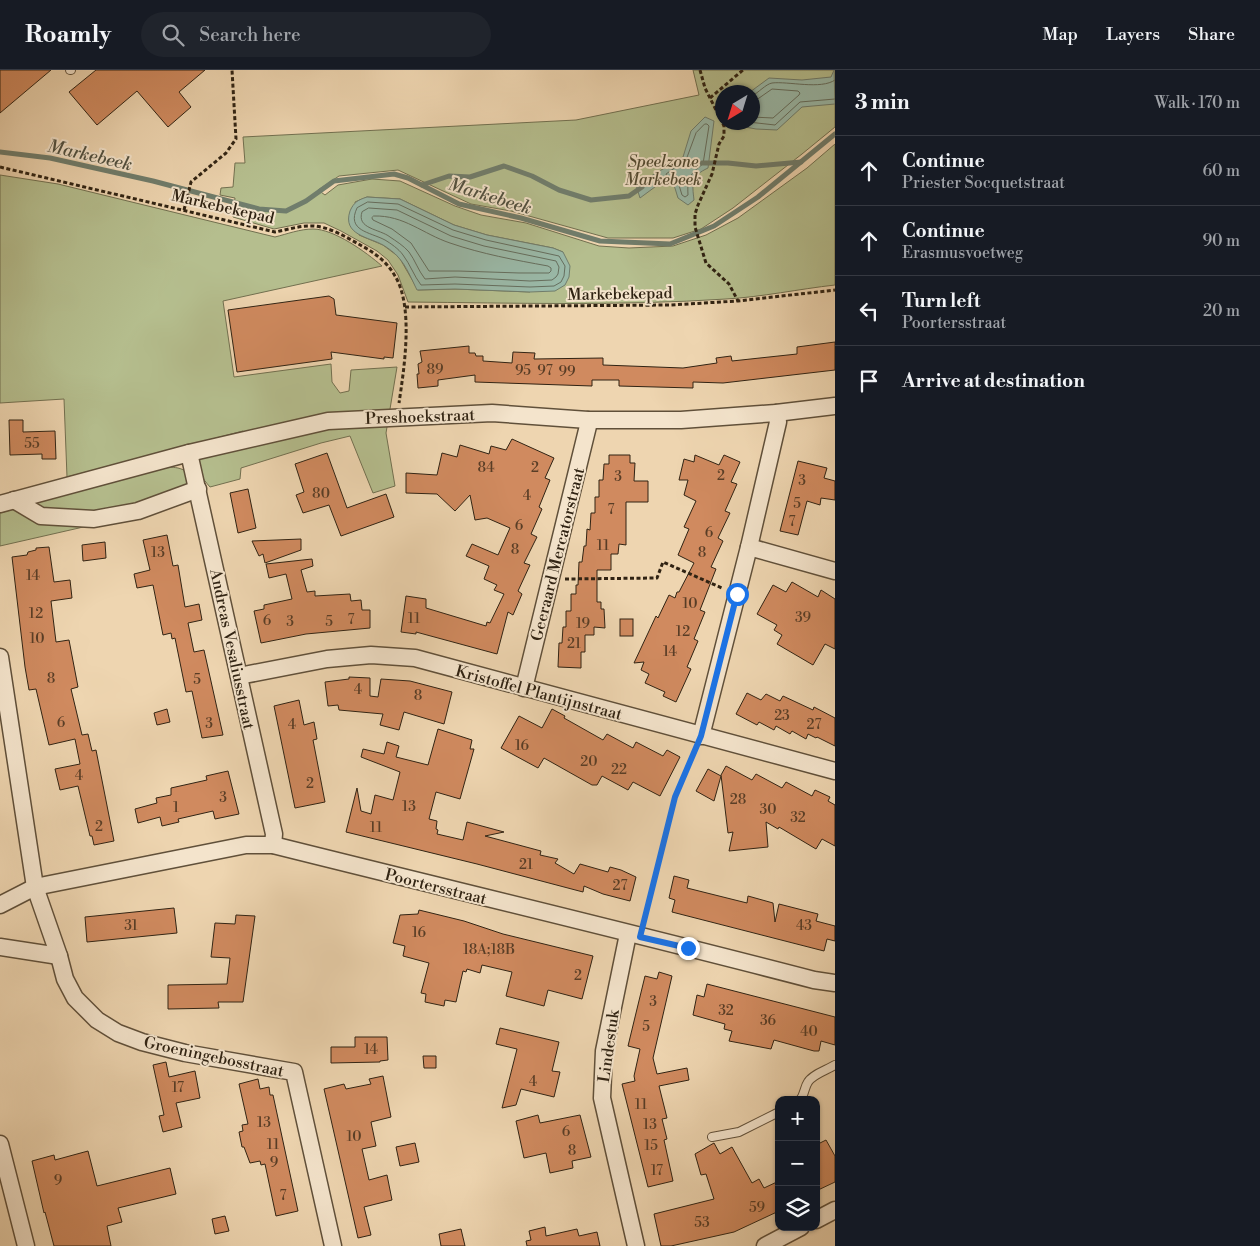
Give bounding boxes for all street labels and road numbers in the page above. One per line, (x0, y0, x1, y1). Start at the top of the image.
street label: Markebekepad (169, 185, 276, 229)
street label: Markebekepad (567, 283, 673, 305)
street label: Preshoekstraat (365, 405, 476, 429)
street label: Geeraard Mercatorstraat (527, 465, 589, 643)
street label: Andreas Vesaliusstraat (205, 566, 259, 732)
street label: Kristoffel Plantijnstraat (453, 661, 625, 725)
street label: Poortersstraat (383, 865, 489, 909)
street label: Lindestuk (594, 1007, 624, 1084)
street label: Groeningebosstraat (142, 1032, 286, 1082)

